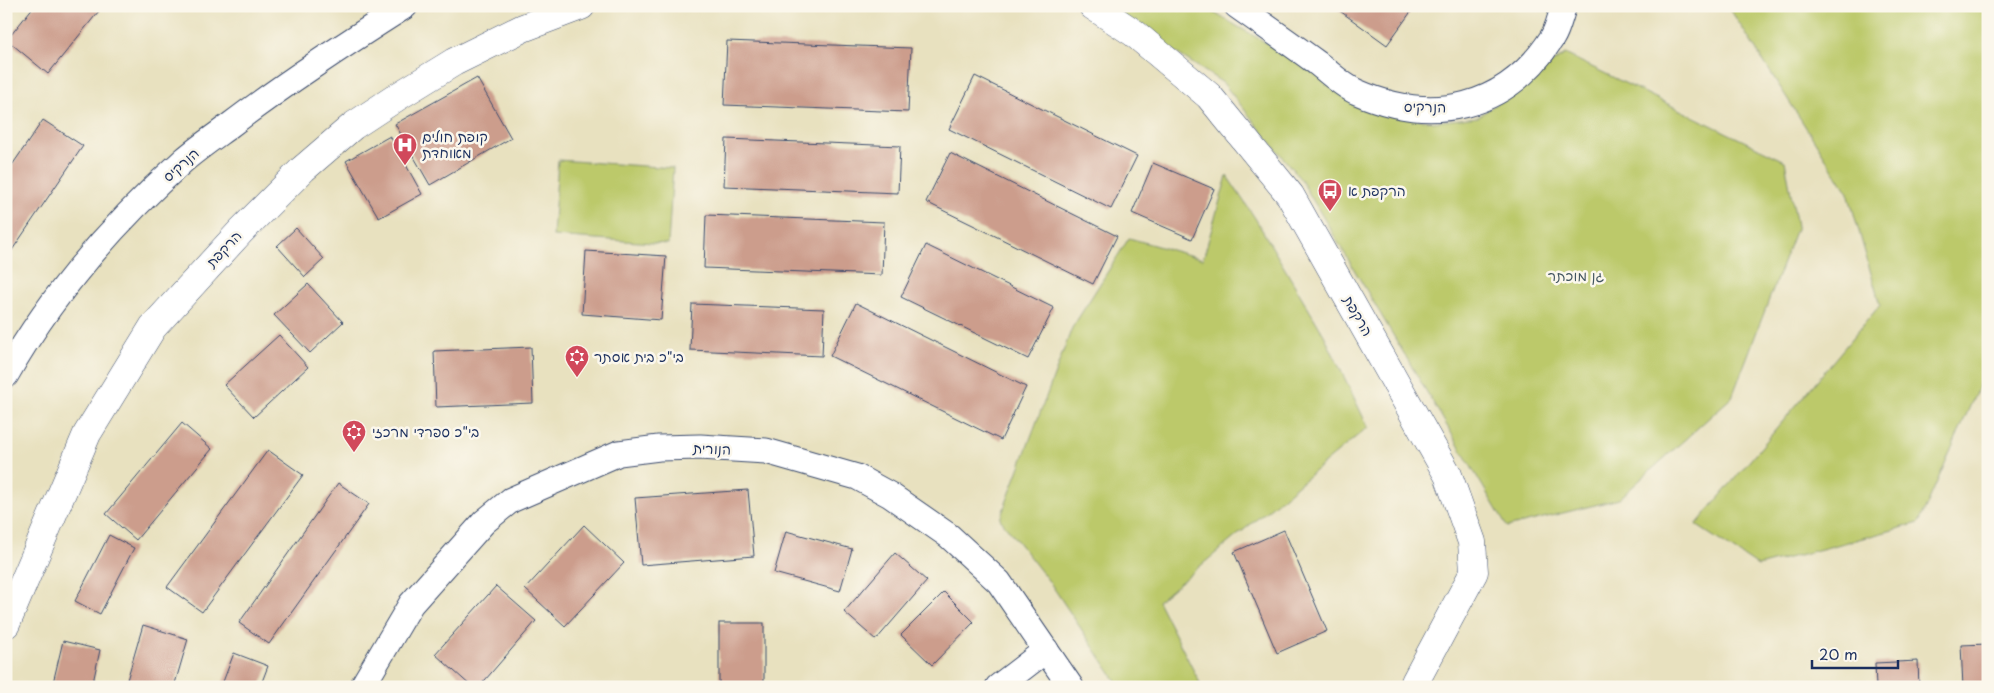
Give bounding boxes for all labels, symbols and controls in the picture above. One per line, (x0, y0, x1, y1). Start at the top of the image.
street label: הנרקיס (1404, 96, 1446, 117)
place label: קופת חולים מאוחדת (422, 126, 488, 163)
hospital icon: קופת חולים מאוחדת (392, 132, 418, 166)
street label: הנרקיס (158, 143, 203, 187)
bus stop icon: הרקפת א (1317, 178, 1343, 212)
place label: הרקפת א (1348, 180, 1406, 201)
street label: הרקפת (200, 226, 246, 273)
park label: גן מוכתר (1548, 265, 1605, 286)
street label: הרקפת (1338, 291, 1378, 340)
synagogue icon: בי"כ בית אסתר (564, 344, 590, 378)
place label: בי"כ בית אסתר (594, 346, 684, 367)
synagogue icon: בי"כ ספרדי מרכזי (341, 419, 367, 453)
place label: בי"כ ספרדי מרכזי (372, 421, 479, 442)
street label: הנורית (692, 437, 731, 460)
scale bar (1812, 638, 1898, 670)
text: 20 m (1819, 642, 1858, 665)

